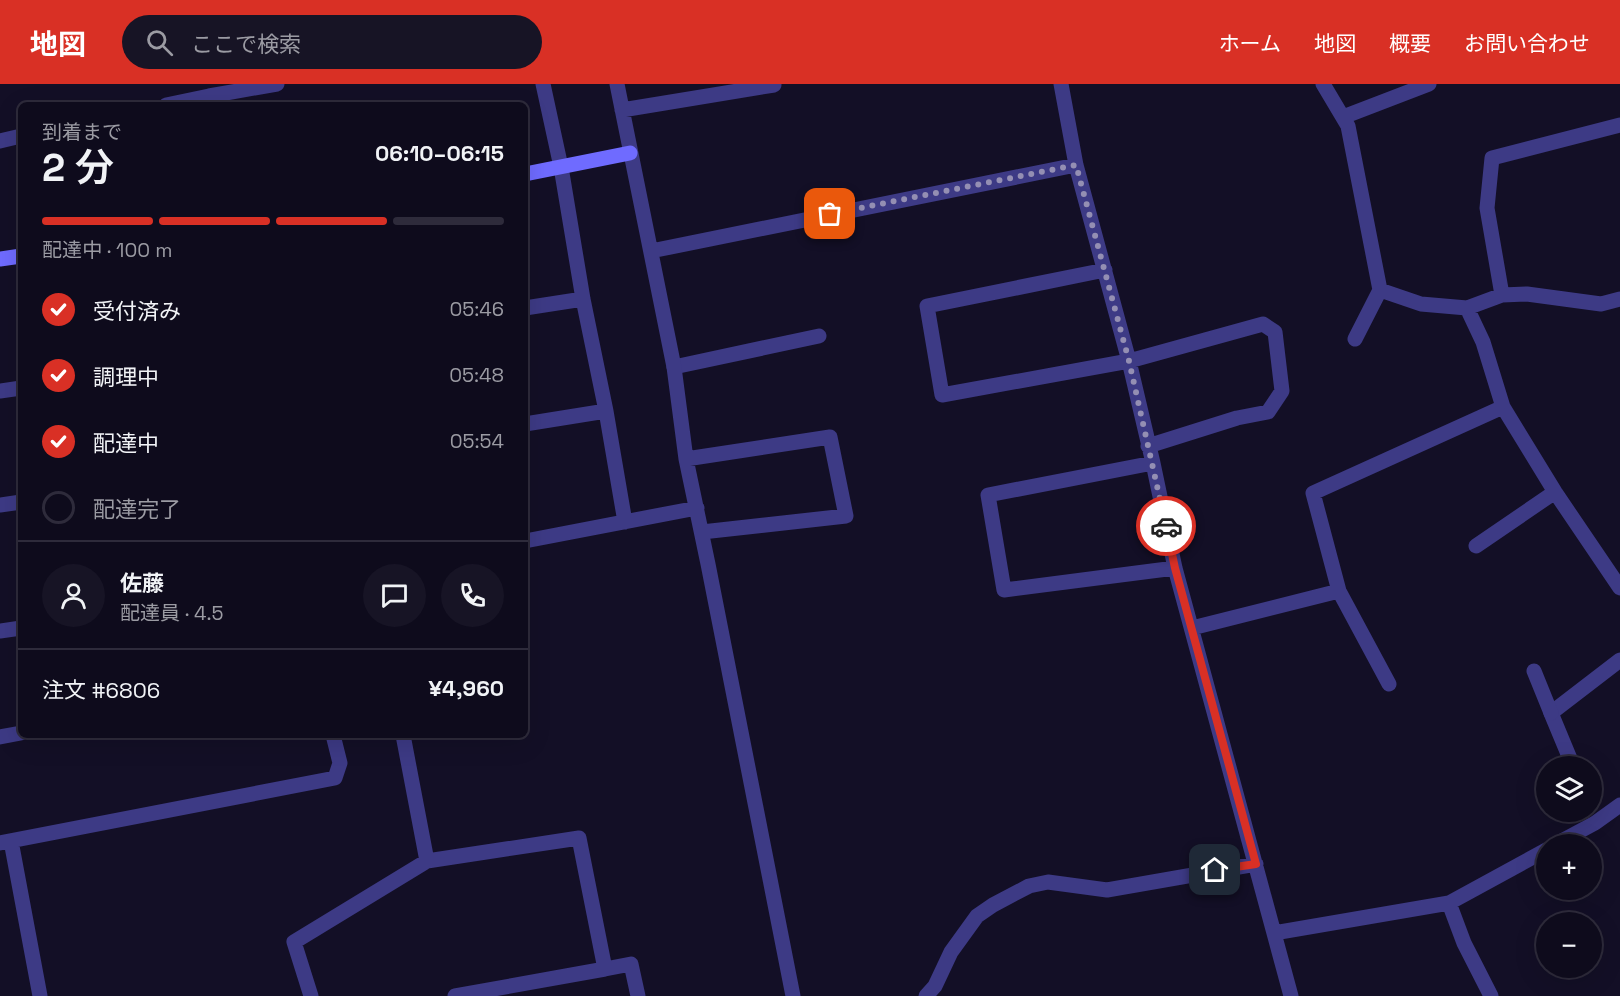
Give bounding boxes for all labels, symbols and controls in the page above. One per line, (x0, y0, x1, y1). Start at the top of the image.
search box (122, 15, 542, 69)
text: 地図 (30, 26, 86, 62)
icon: search (143, 26, 176, 59)
text: ここで検索 (191, 30, 301, 58)
text: ホーム (1219, 30, 1281, 57)
text: 地図 (1314, 30, 1356, 57)
text: 概要 (1389, 30, 1431, 57)
text: お問い合わせ (1464, 30, 1590, 57)
text: 到着まで (42, 119, 122, 145)
text: 06:10–06:15 (375, 139, 504, 167)
text: 2 分 (42, 143, 114, 192)
pin (804, 188, 855, 239)
icon: bag (813, 197, 846, 230)
text: 配達中 · 100 m (42, 237, 172, 263)
icon: check (42, 293, 75, 326)
text: 05:46 (449, 296, 504, 322)
text: 受付済み (93, 297, 181, 325)
icon: check (42, 359, 75, 392)
text: 05:48 (449, 362, 504, 388)
text: 調理中 (93, 363, 159, 391)
icon: check (42, 425, 75, 458)
text: 05:54 (450, 428, 504, 454)
text: 配達中 (93, 429, 159, 457)
text: 配達完了 (93, 495, 181, 523)
courier (1136, 496, 1196, 556)
icon: car (1150, 510, 1183, 543)
button: person (42, 564, 105, 627)
button: chat (363, 564, 426, 627)
button: phone (441, 564, 504, 627)
text: 佐藤 (120, 569, 164, 597)
text: 配達員 · 4.5 (120, 600, 224, 626)
text: ¥4,960 (428, 674, 504, 702)
text: 注文 #6806 (42, 676, 160, 704)
map controls (1536, 756, 1602, 978)
button: layers (1536, 756, 1602, 822)
button: + (1536, 834, 1602, 900)
pin (1189, 844, 1240, 895)
icon: home (1198, 853, 1231, 886)
button: − (1536, 912, 1602, 978)

